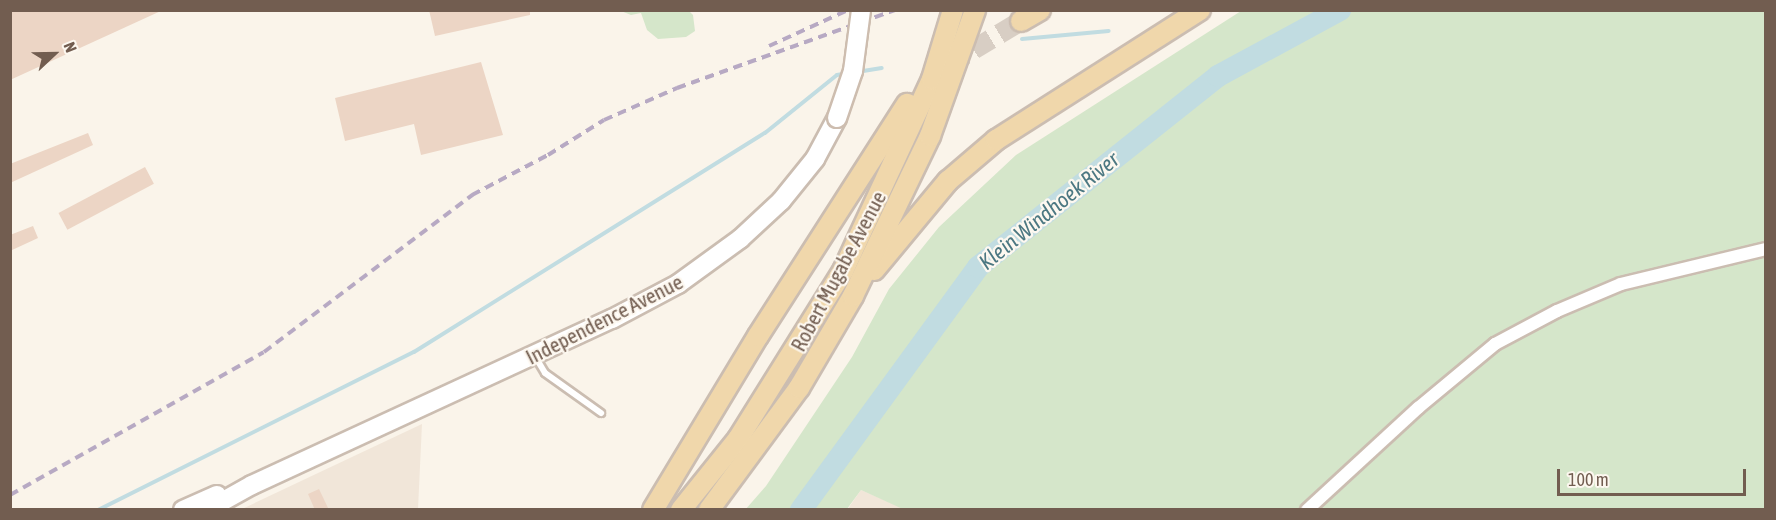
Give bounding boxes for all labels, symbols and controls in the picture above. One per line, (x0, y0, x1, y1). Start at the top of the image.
north arrow (24, 24, 84, 84)
text: N (61, 39, 81, 55)
water label: Klein Windhoek River (974, 147, 1124, 275)
street label: Robert Mugabe Avenue (785, 187, 891, 355)
street label: Independence Avenue (521, 269, 687, 369)
scale bar (1560, 457, 1749, 495)
text: 100 m (1568, 469, 1609, 490)

